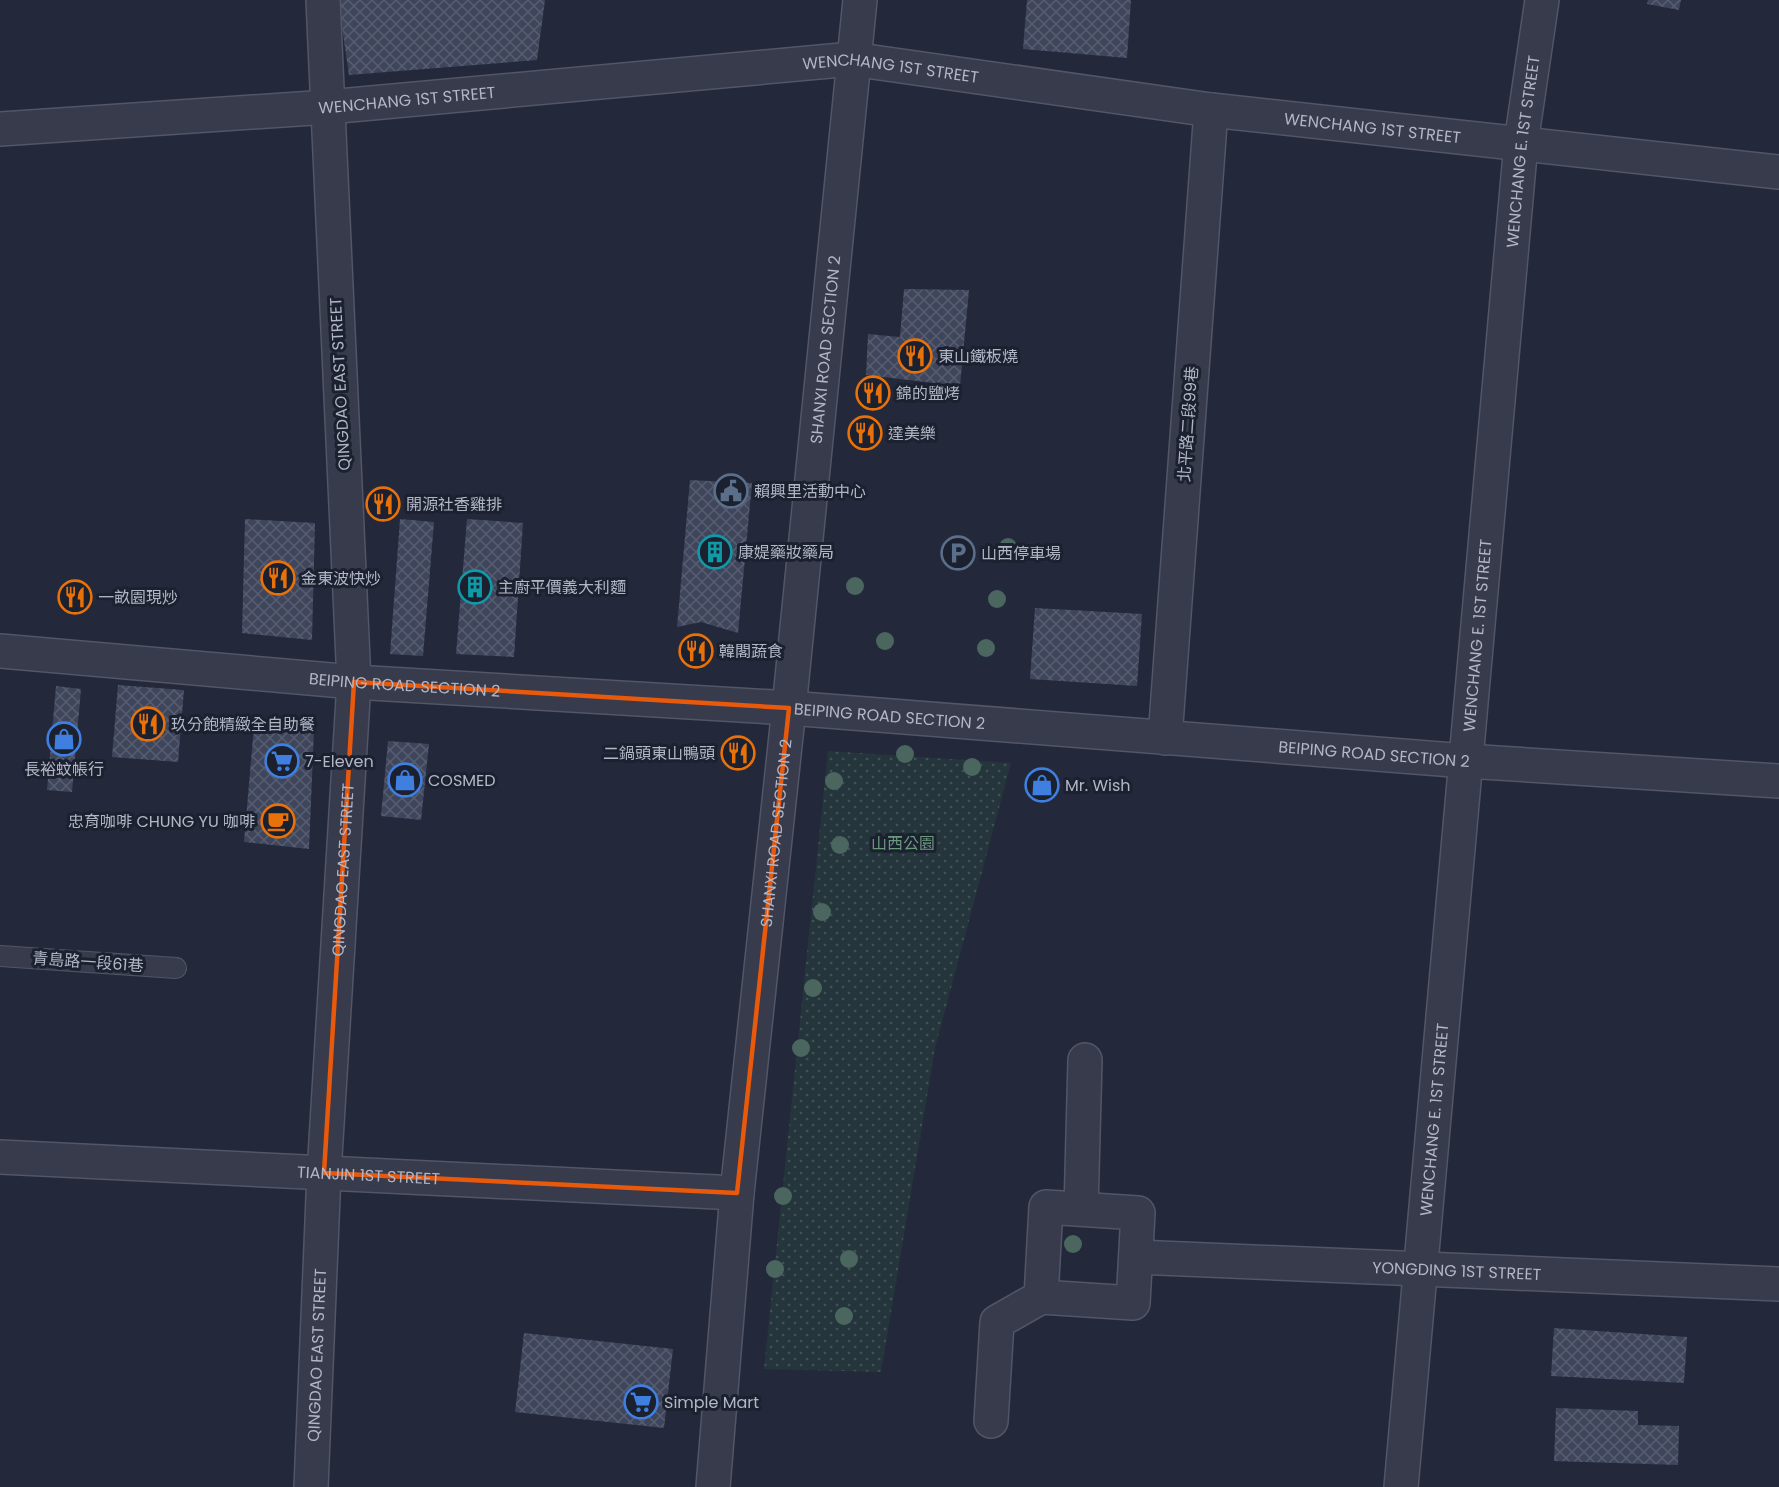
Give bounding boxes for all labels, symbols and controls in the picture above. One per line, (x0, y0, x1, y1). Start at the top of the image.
street label: WENCHANG 1ST STREET (801, 47, 981, 88)
street label: WENCHANG E. 1ST STREET (1500, 54, 1545, 249)
street label: WENCHANG 1ST STREET (318, 80, 497, 119)
street label: WENCHANG 1ST STREET (1283, 107, 1462, 149)
street label: SHANXI ROAD SECTION 2 (804, 254, 846, 445)
street label: QINGDAO EAST STREET (324, 297, 356, 471)
restaurant icon: 東山鐵板燒 (897, 338, 933, 374)
place label: 東山鐵板燒 (938, 345, 1018, 368)
street label: 北平路二段99巷 (1172, 365, 1204, 483)
restaurant icon: 錦的鹽烤 (855, 375, 891, 411)
place label: 錦的鹽烤 (896, 382, 960, 405)
restaurant icon: 達美樂 (847, 415, 883, 451)
place label: 達美樂 (888, 422, 936, 445)
public building icon: 賴興里活動中心 (713, 473, 749, 509)
place label: 賴興里活動中心 (754, 480, 866, 503)
restaurant icon: 開源社香雞排 (365, 486, 401, 522)
place label: 開源社香雞排 (406, 493, 502, 516)
building icon: 康媞藥妝藥局 (697, 534, 733, 570)
parking icon: 山西停車場 (940, 535, 976, 571)
street label: WENCHANG E. 1ST STREET (1457, 538, 1497, 733)
place label: 康媞藥妝藥局 (738, 541, 834, 564)
place label: 山西停車場 (981, 542, 1061, 565)
restaurant icon: 金東波快炒 (260, 560, 296, 596)
place label: 金東波快炒 (301, 567, 381, 590)
building icon: 主廚平價義大利麵 (457, 569, 493, 605)
place label: 主廚平價義大利麵 (498, 576, 626, 599)
restaurant icon: 一畝園現炒 (57, 579, 93, 615)
place label: 一畝園現炒 (98, 586, 178, 609)
restaurant icon: 韓閣蔬食 (678, 633, 714, 669)
place label: 韓閣蔬食 (719, 640, 783, 663)
street label: BEIPING ROAD SECTION 2 (308, 667, 501, 702)
street label: BEIPING ROAD SECTION 2 (793, 697, 986, 735)
restaurant icon: 玖分飽精緻全自助餐 (130, 706, 166, 742)
place label: 玖分飽精緻全自助餐 (171, 713, 315, 736)
shop icon: 長裕蚊帳行 (46, 721, 82, 757)
restaurant icon: 二鍋頭東山鴨頭 (720, 735, 756, 771)
street label: BEIPING ROAD SECTION 2 (1278, 735, 1471, 773)
street label: SHANXI ROAD SECTION 2 (754, 738, 797, 928)
place label: 二鍋頭東山鴨頭 (603, 742, 715, 765)
supermarket icon: 7-Eleven (264, 743, 300, 779)
place label: 7-Eleven (305, 750, 374, 773)
place label: 長裕蚊帳行 (24, 758, 104, 781)
shop icon: COSMED (387, 762, 423, 798)
shop icon: Mr. Wish (1024, 767, 1060, 803)
place label: COSMED (428, 769, 496, 792)
place label: Mr. Wish (1065, 774, 1131, 797)
street label: QINGDAO EAST STREET (326, 782, 359, 957)
cafe icon: 忠育咖啡 CHUNG YU 咖啡 (260, 803, 296, 839)
place label: 忠育咖啡 CHUNG YU 咖啡 (68, 810, 255, 833)
park label: 山西公園 (871, 832, 935, 855)
street label: 青島路一段61巷 (32, 947, 144, 977)
street label: WENCHANG E. 1ST STREET (1414, 1022, 1454, 1217)
street label: TIANJIN 1ST STREET (297, 1160, 441, 1190)
street label: YONGDING 1ST STREET (1372, 1255, 1542, 1286)
street label: QINGDAO EAST STREET (301, 1268, 332, 1442)
supermarket icon: Simple Mart (623, 1384, 659, 1420)
place label: Simple Mart (664, 1391, 759, 1414)

